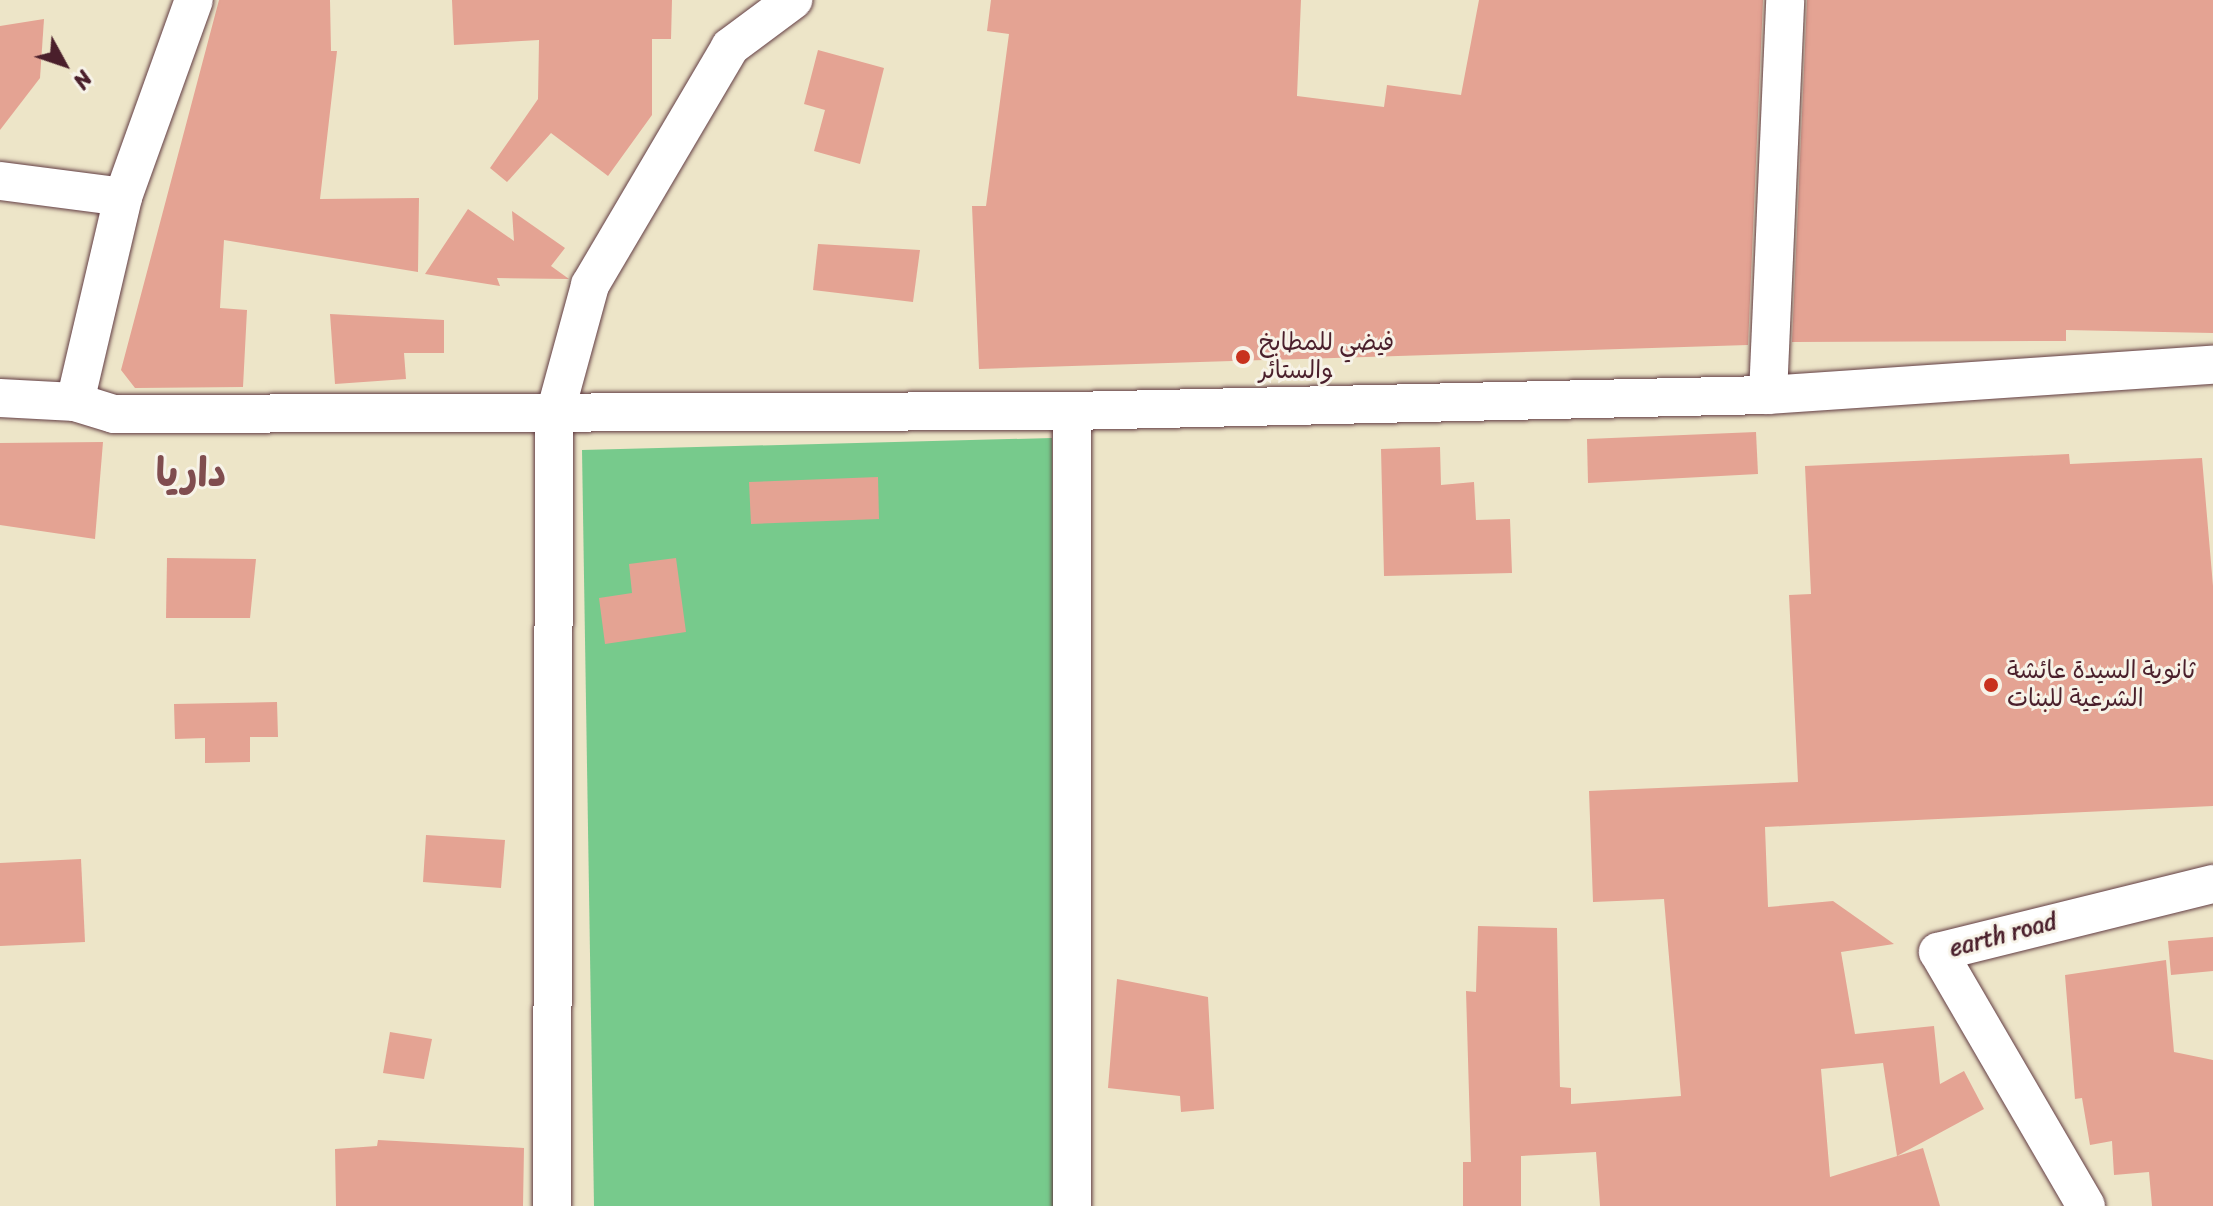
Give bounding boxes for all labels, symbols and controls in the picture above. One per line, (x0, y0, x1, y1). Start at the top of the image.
north arrow (24, 24, 104, 104)
text: N (63, 61, 103, 98)
place label: فيضي للمطابخ والستائر (1259, 329, 1394, 385)
marker: فيضي للمطابخ والستائر (1234, 348, 1252, 366)
district label: داريا (156, 449, 226, 497)
place label: ثانوية السيدة عائشة الشرعية للبنات (2007, 657, 2195, 713)
marker: ثانوية السيدة عائشة الشرعية للبنات (1982, 676, 2000, 694)
street label: earth road (1946, 907, 2060, 963)

